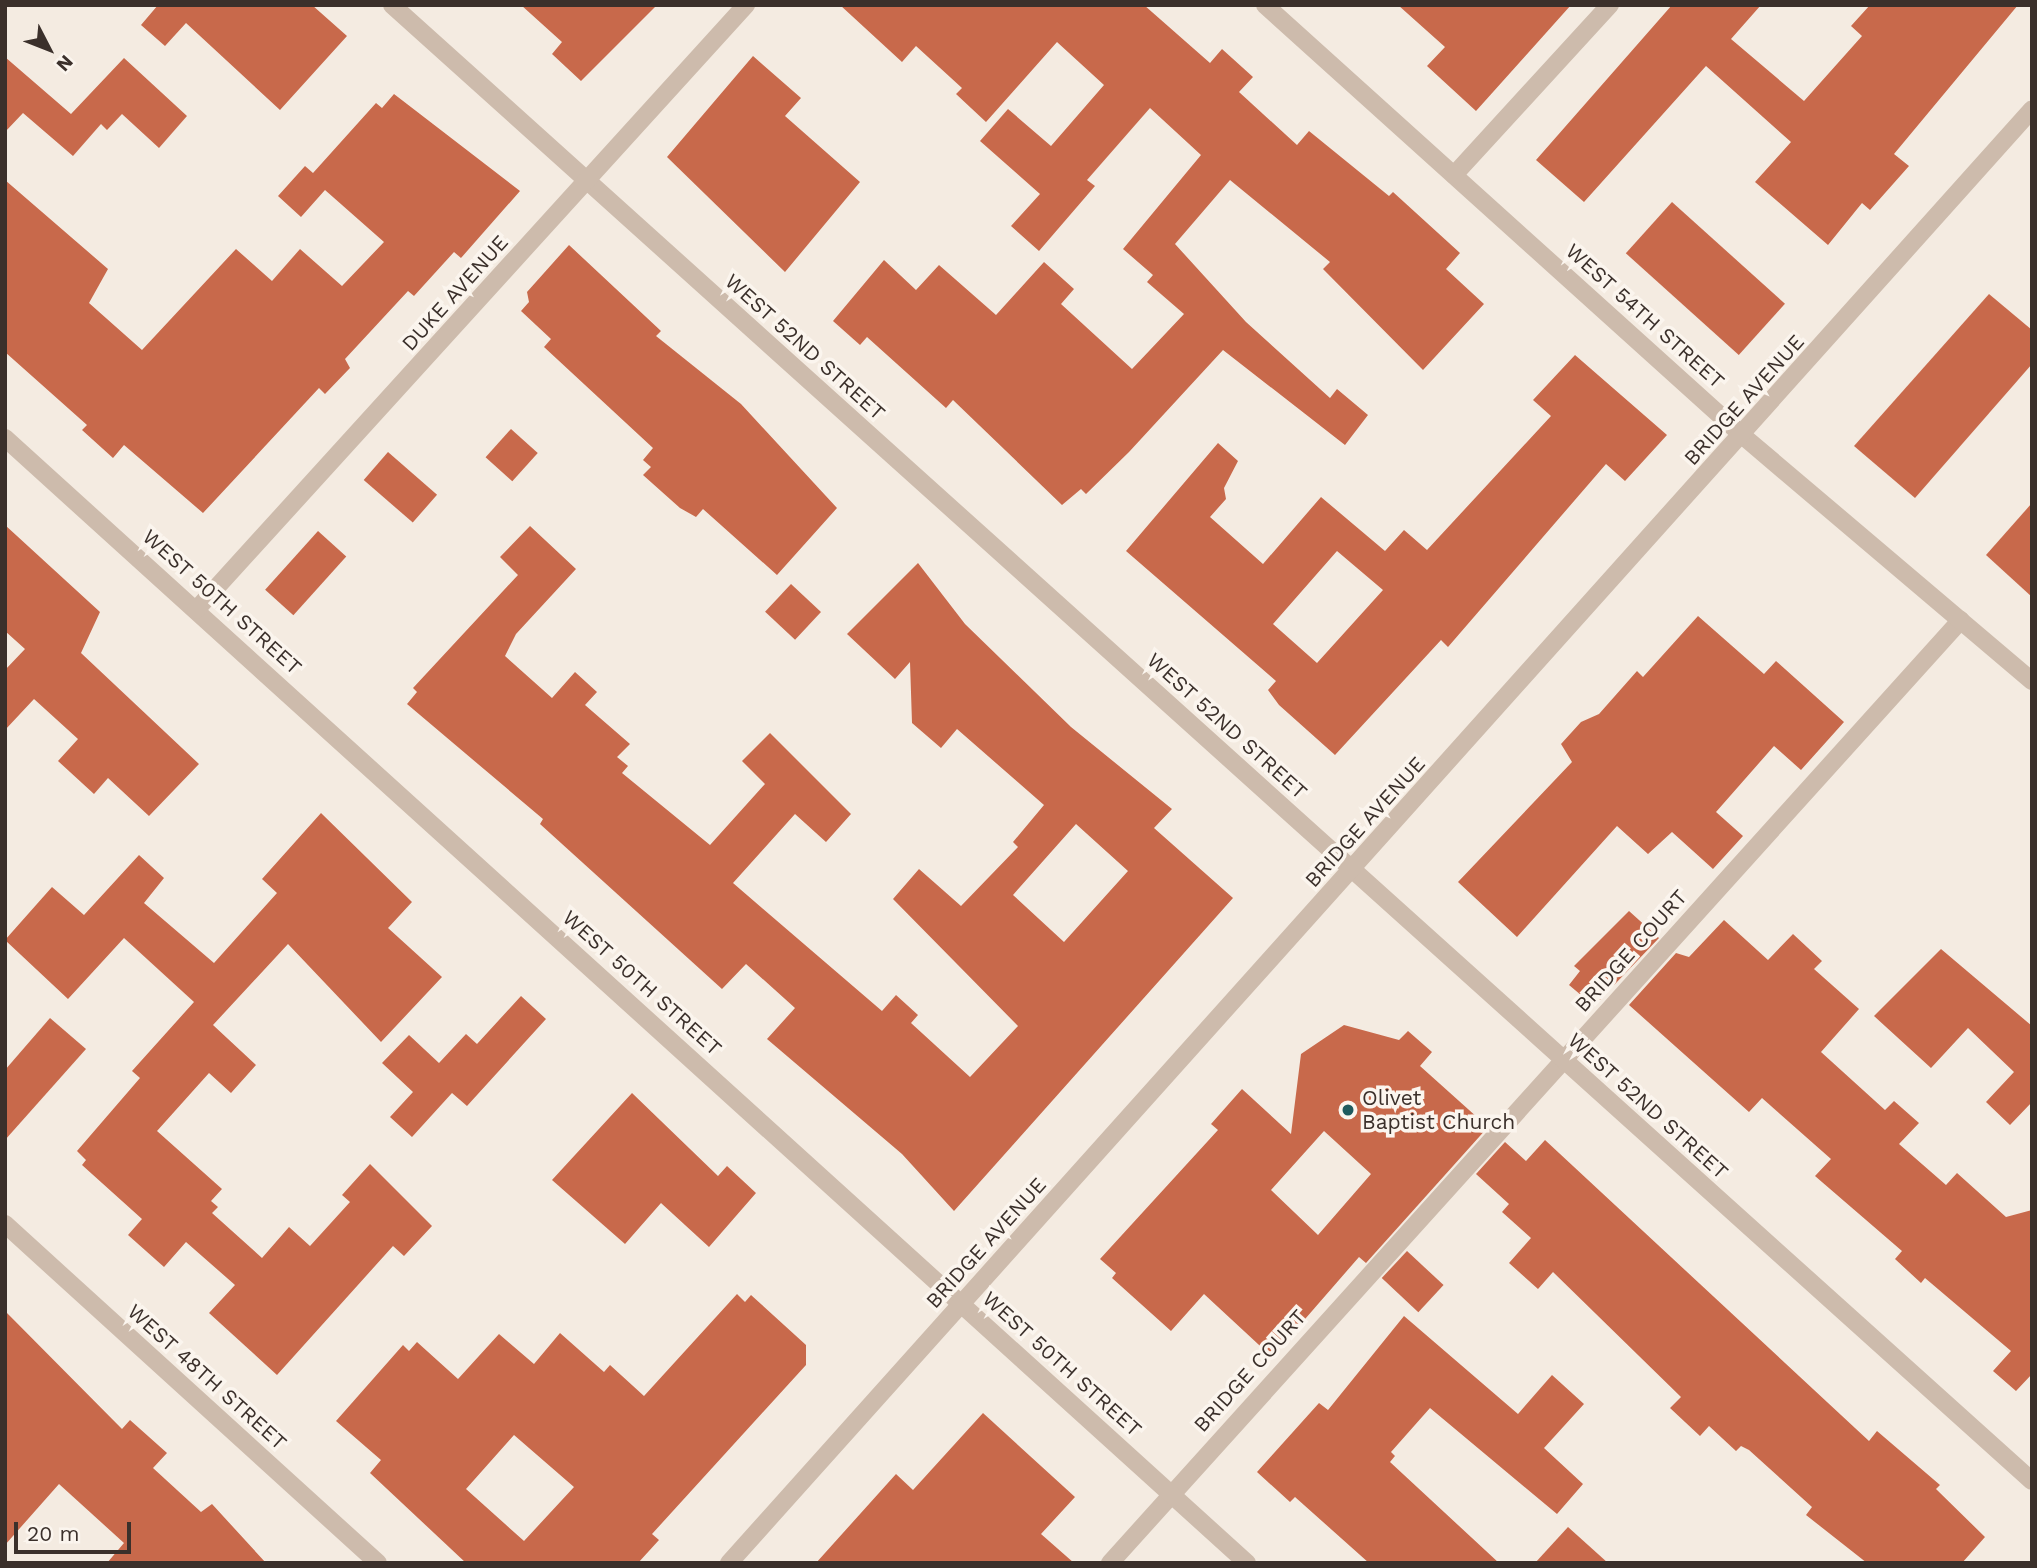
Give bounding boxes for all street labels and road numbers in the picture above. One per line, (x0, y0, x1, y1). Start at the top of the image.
street label: DUKE AVENUE (396, 230, 514, 356)
street label: WEST 54TH STREET (1560, 238, 1730, 394)
street label: WEST 52ND STREET (720, 268, 890, 426)
street label: BRIDGE AVENUE (1678, 329, 1810, 471)
street label: WEST 50TH STREET (137, 524, 307, 680)
street label: WEST 52ND STREET (1142, 647, 1312, 805)
street label: BRIDGE AVENUE (1299, 751, 1431, 893)
street label: BRIDGE COURT (1569, 885, 1693, 1017)
street label: WEST 50TH STREET (557, 905, 727, 1061)
street label: WEST 52ND STREET (1563, 1027, 1733, 1185)
street label: BRIDGE AVENUE (920, 1172, 1052, 1314)
street label: WEST 50TH STREET (977, 1286, 1147, 1442)
street label: WEST 48TH STREET (122, 1299, 292, 1455)
street label: BRIDGE COURT (1188, 1305, 1312, 1437)

